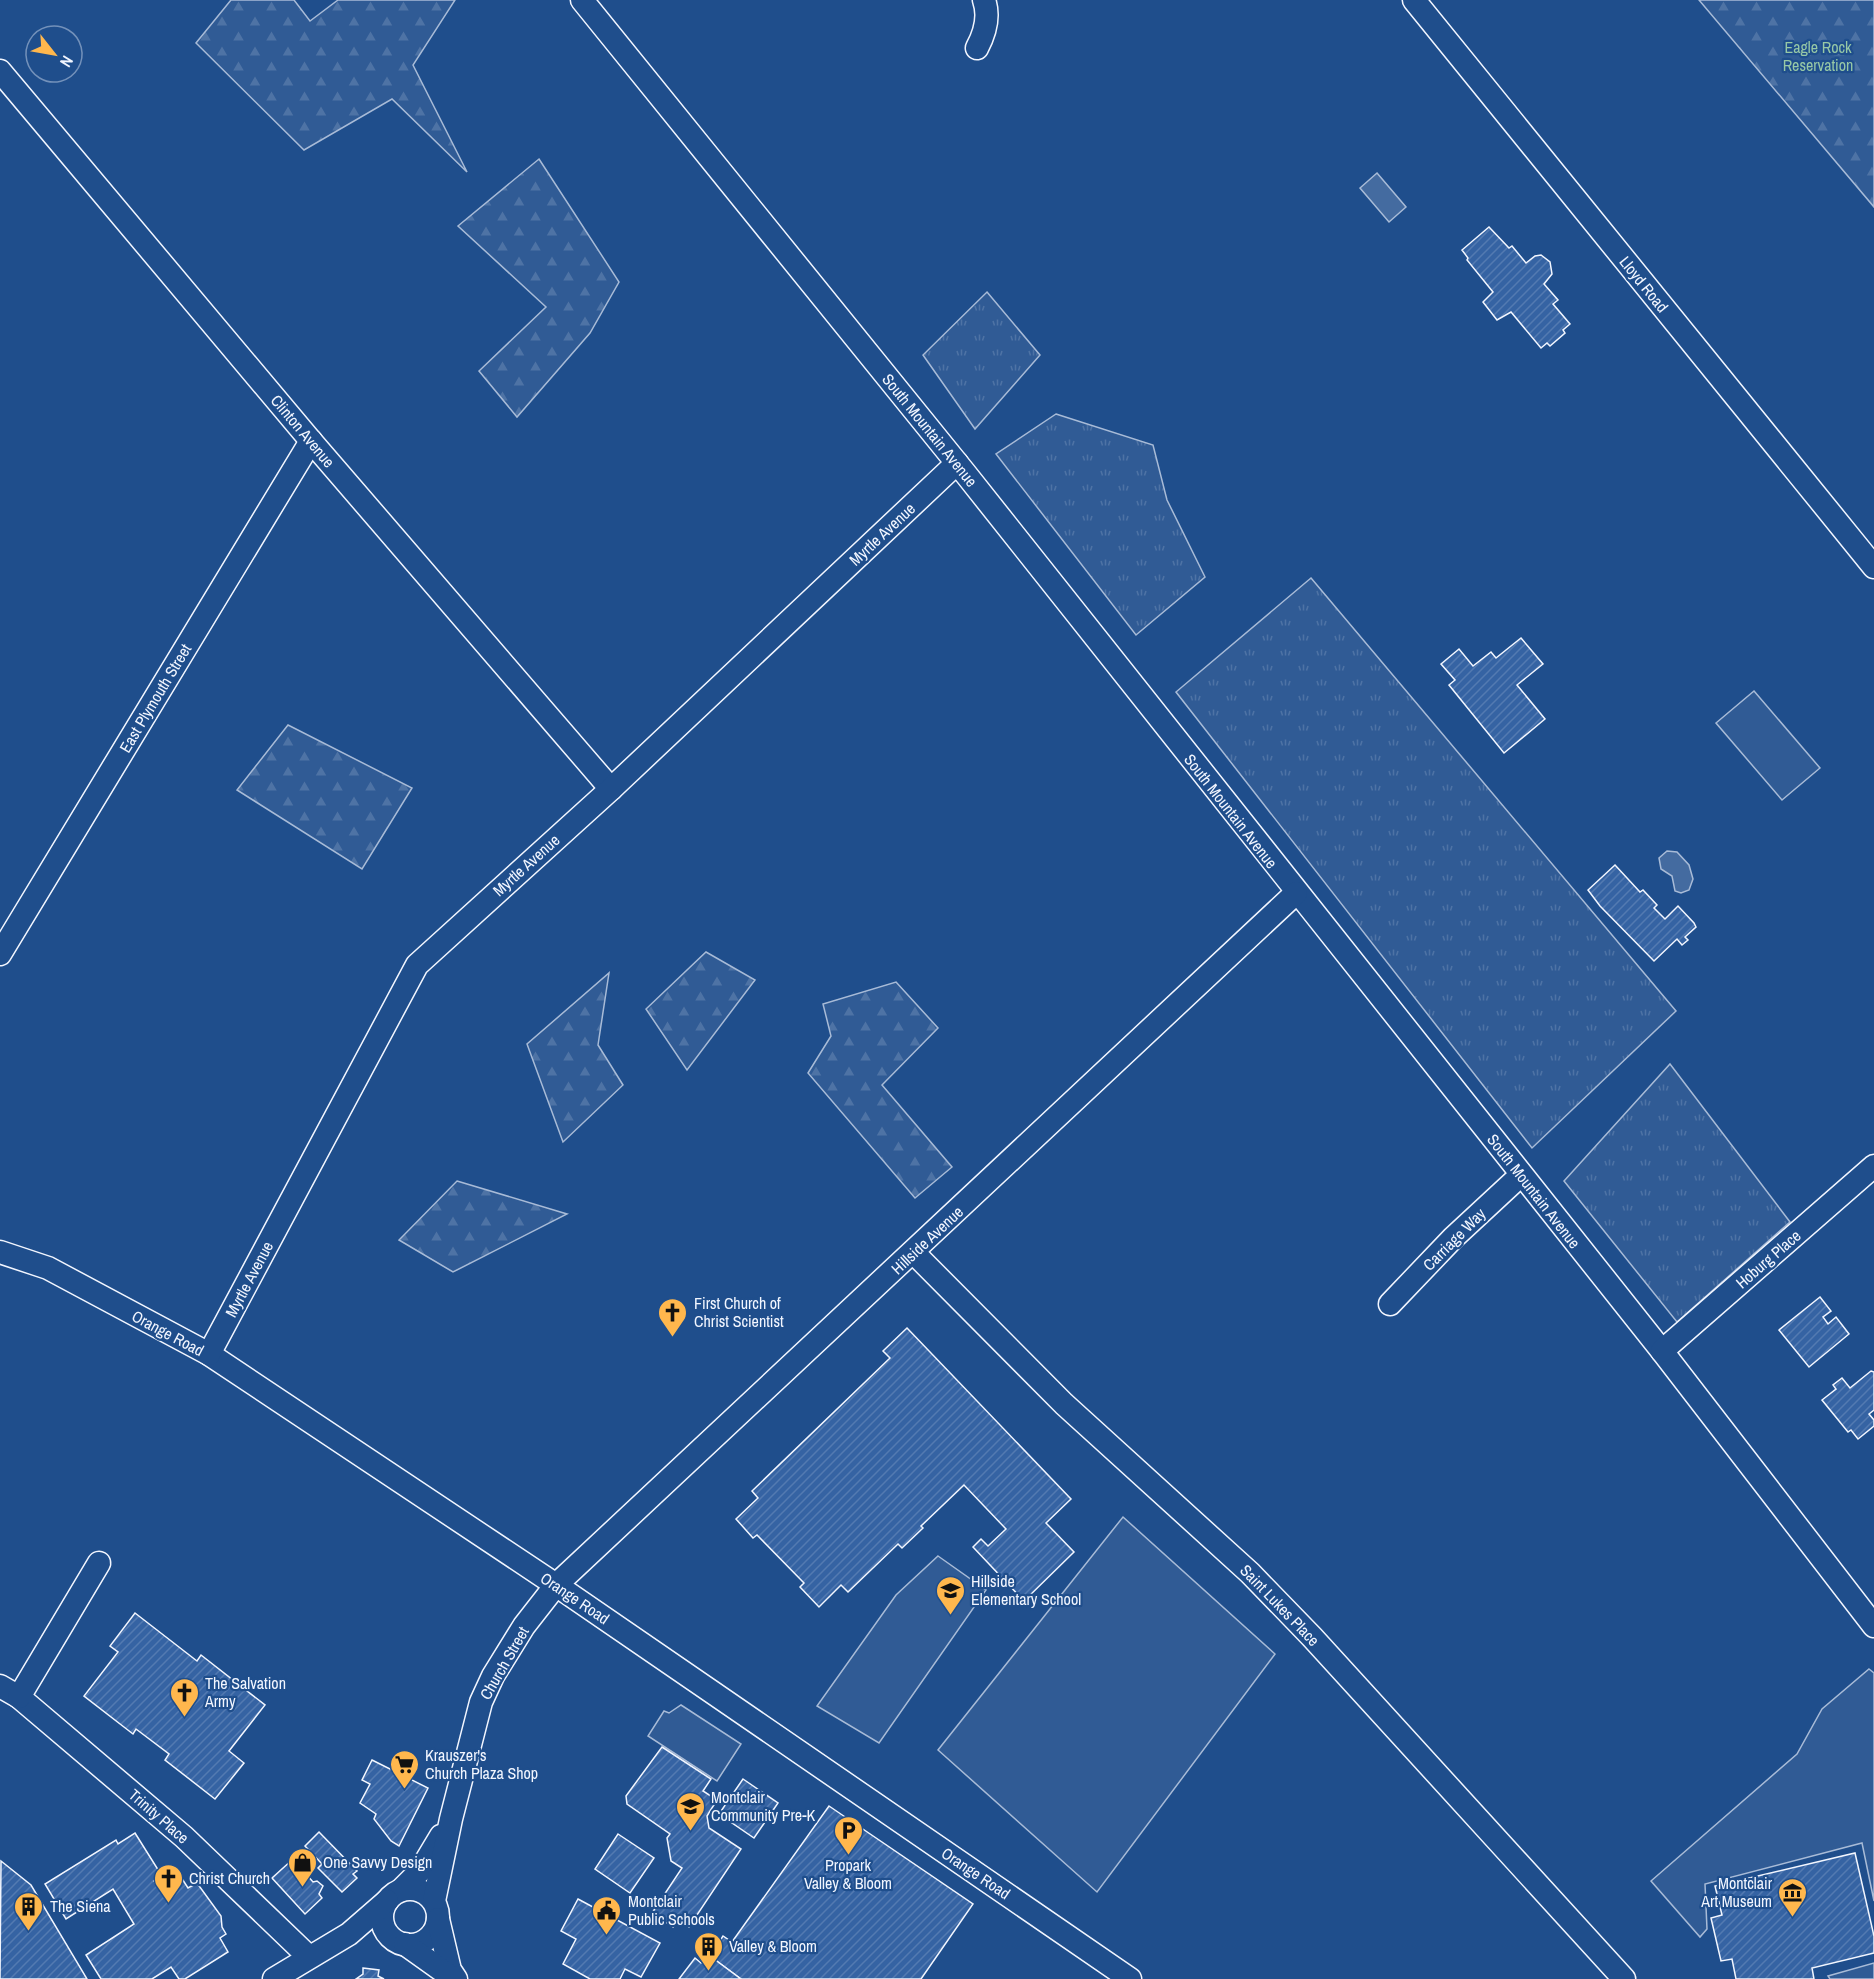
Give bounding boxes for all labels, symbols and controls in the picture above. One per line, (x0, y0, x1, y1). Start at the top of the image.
north arrow (24, 24, 84, 84)
park label: Eagle Rock Reservation (1783, 36, 1853, 76)
text: N (55, 52, 79, 71)
street label: Lloyd Road (1615, 251, 1673, 317)
street label: South Mountain Avenue (877, 369, 983, 491)
street label: Clinton Avenue (266, 390, 340, 472)
street label: Myrtle Avenue (844, 498, 920, 570)
street label: East Plymouth Street (114, 639, 196, 756)
street label: South Mountain Avenue (1179, 749, 1283, 873)
street label: Myrtle Avenue (488, 829, 564, 901)
street label: South Mountain Avenue (1482, 1129, 1586, 1253)
street label: Hillside Avenue (886, 1201, 968, 1279)
street label: Carriage Way (1418, 1202, 1491, 1275)
street label: Hoburg Place (1731, 1225, 1805, 1293)
street label: Myrtle Avenue (220, 1237, 278, 1321)
place label: First Church of Christ Scientist (694, 1292, 784, 1332)
church icon: First Church of Christ Scientist (657, 1296, 689, 1338)
street label: Orange Road (128, 1305, 208, 1361)
street label: Saint Lukes Place (1235, 1559, 1325, 1651)
street label: Orange Road (536, 1567, 614, 1629)
place label: Hillside Elementary School (971, 1570, 1081, 1610)
school or university icon: Hillside Elementary School (934, 1574, 966, 1616)
street label: Church Street (474, 1622, 534, 1704)
place label: The Salvation Army (204, 1672, 286, 1712)
church icon: The Salvation Army (168, 1676, 200, 1718)
place label: Krauszer's Church Plaza Shop (425, 1744, 538, 1784)
supermarket icon: Krauszer's Church Plaza Shop (388, 1748, 420, 1790)
street label: Trinity Place (124, 1784, 194, 1848)
place label: Montclair Community Pre-K (711, 1786, 816, 1826)
school or university icon: Montclair Community Pre-K (674, 1790, 706, 1832)
parking icon: Propark Valley & Bloom (832, 1814, 864, 1856)
street label: Orange Road (937, 1842, 1015, 1904)
shop icon: One Savvy Design (286, 1846, 318, 1888)
place label: One Savvy Design (323, 1851, 432, 1873)
place label: Propark Valley & Bloom (804, 1854, 892, 1894)
church icon: Christ Church (152, 1862, 184, 1904)
place label: Christ Church (189, 1867, 270, 1889)
place label: Montclair Art Museum (1700, 1872, 1773, 1912)
museum icon: Montclair Art Museum (1777, 1876, 1809, 1918)
building icon: The Siena (13, 1890, 45, 1932)
place label: Montclair Public Schools (628, 1890, 715, 1930)
public building icon: Montclair Public Schools (591, 1894, 623, 1936)
place label: The Siena (50, 1895, 111, 1917)
building icon: Valley & Bloom (692, 1930, 724, 1972)
place label: Valley & Bloom (729, 1935, 817, 1957)

